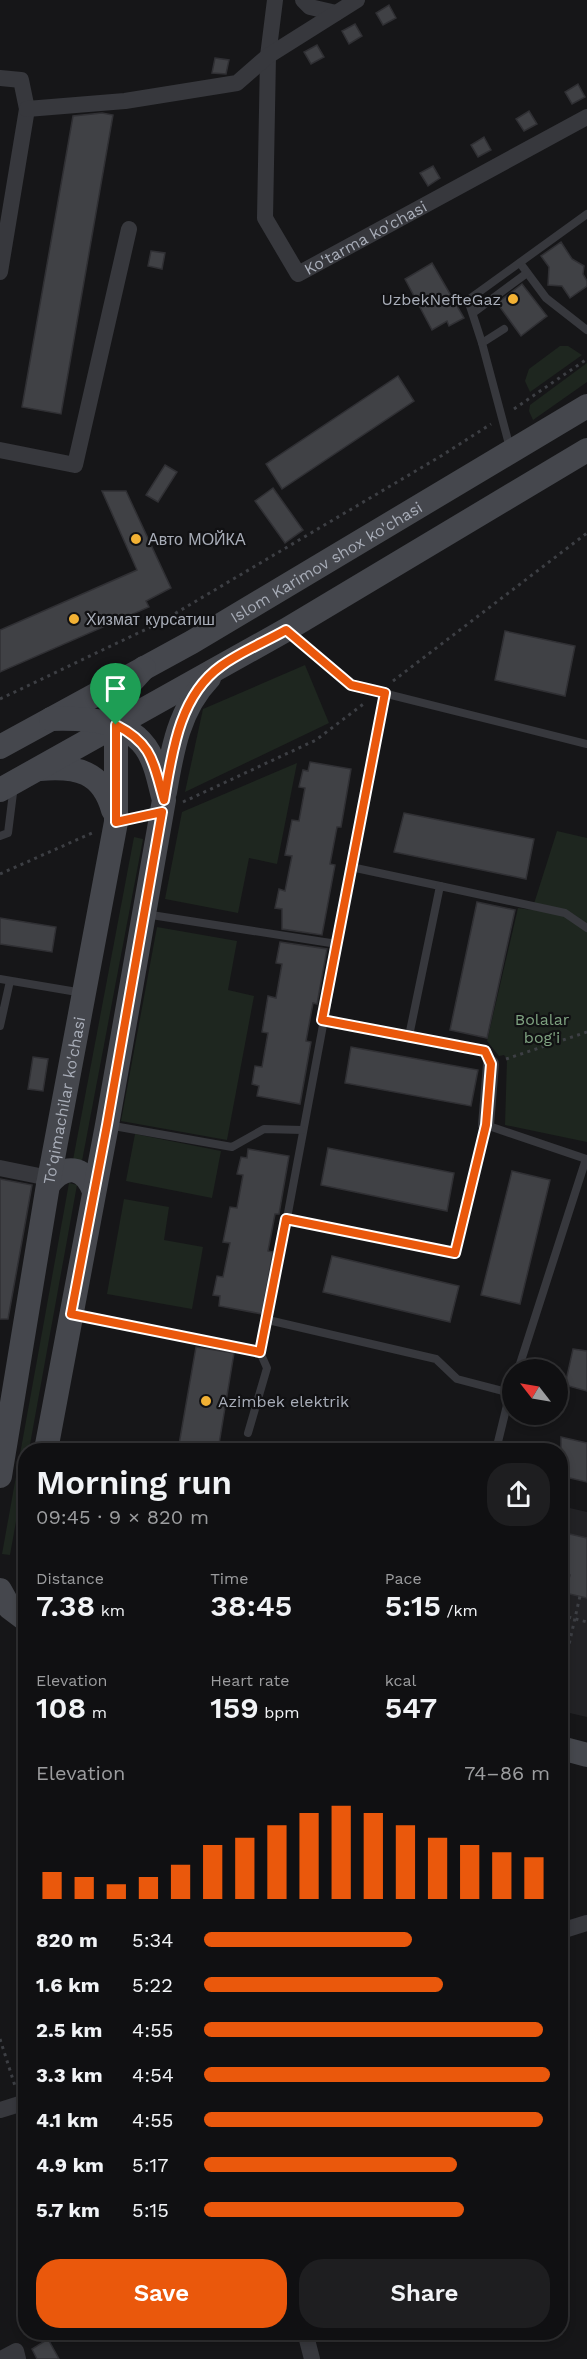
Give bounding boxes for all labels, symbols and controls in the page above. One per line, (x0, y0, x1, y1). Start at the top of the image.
street label: Ko'tarma ko'chasi (301, 196, 430, 278)
place label: UzbekNefteGaz (382, 290, 501, 309)
marker: UzbekNefteGaz (506, 292, 520, 306)
street label: Islom Karimov shox ko'chasi (227, 497, 425, 627)
place label: Авто МОЙКА (148, 530, 246, 549)
marker: Авто МОЙКА (129, 532, 143, 546)
place label: Хизмат курсатиш (86, 610, 215, 629)
marker: Хизмат курсатиш (67, 612, 81, 626)
pin (90, 663, 141, 725)
icon: arrive (99, 672, 132, 705)
park label: Bolalar bog'i (515, 1010, 570, 1047)
street label: To'qimachilar ko'chasi (39, 1015, 89, 1186)
north arrow (502, 1359, 568, 1425)
map controls (502, 1359, 568, 1425)
place label: Azimbek elektrik (218, 1392, 349, 1411)
marker: Azimbek elektrik (199, 1394, 213, 1408)
text: Morning run (36, 1463, 232, 1502)
button: share (487, 1463, 550, 1526)
text: 09:45 · 9 × 820 m (36, 1505, 209, 1529)
text: Distance (36, 1569, 104, 1588)
text: Time (210, 1569, 248, 1588)
text: Pace (385, 1569, 422, 1588)
text: 7.38 (36, 1588, 95, 1623)
text: 38:45 (210, 1588, 292, 1623)
text: 5:15 (385, 1588, 441, 1623)
text: km (95, 1601, 125, 1620)
text: /km (441, 1601, 478, 1620)
text: Elevation (36, 1671, 107, 1690)
text: Heart rate (210, 1671, 289, 1690)
text: kcal (385, 1671, 416, 1690)
text: 108 (36, 1690, 86, 1725)
text: 159 (210, 1690, 259, 1725)
text: 547 (385, 1690, 437, 1725)
text: m (86, 1703, 107, 1722)
text: bpm (259, 1703, 300, 1722)
text: Elevation (36, 1761, 125, 1785)
text: 74–86 m (464, 1761, 550, 1785)
text: 820 m (36, 1928, 98, 1952)
text: 5:34 (132, 1928, 173, 1952)
text: 1.6 km (36, 1973, 100, 1997)
text: 5:22 (132, 1973, 173, 1997)
text: 2.5 km (36, 2018, 102, 2042)
text: 4:55 (132, 2018, 173, 2042)
text: 3.3 km (36, 2063, 103, 2087)
text: 4:54 (132, 2063, 174, 2087)
text: 4.1 km (36, 2108, 98, 2132)
text: 4:55 (132, 2108, 173, 2132)
text: 4.9 km (36, 2153, 104, 2177)
text: 5:17 (132, 2153, 169, 2177)
text: 5.7 km (36, 2198, 100, 2222)
text: 5:15 (132, 2198, 169, 2222)
button: Save (36, 2259, 287, 2328)
button: Share (299, 2259, 550, 2328)

